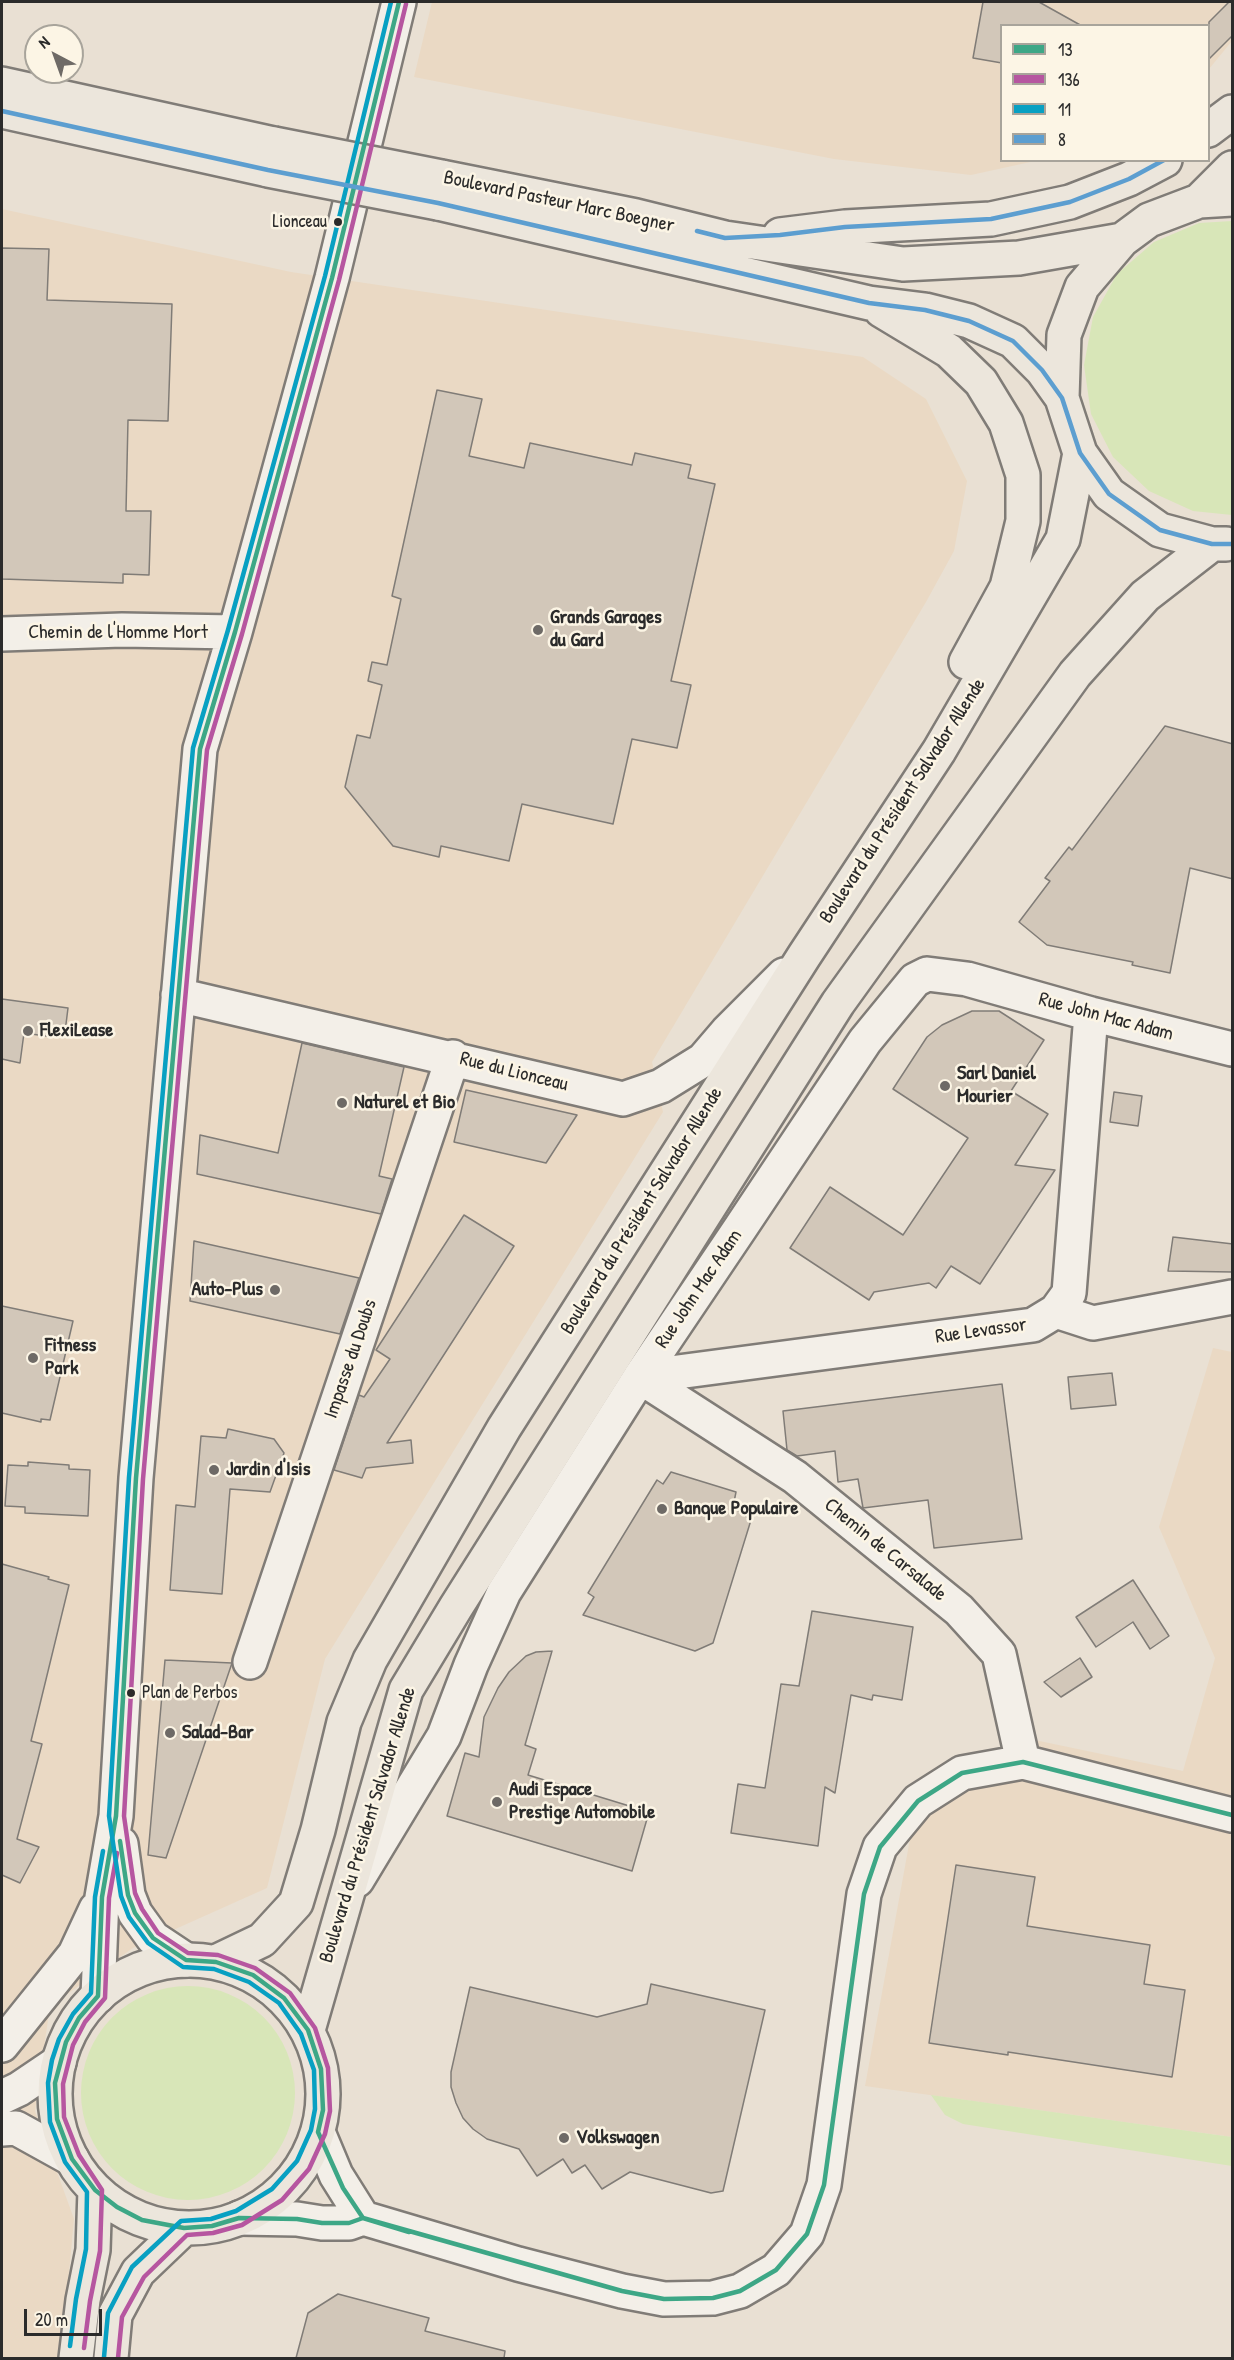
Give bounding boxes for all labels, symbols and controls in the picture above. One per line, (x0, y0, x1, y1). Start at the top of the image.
north arrow (24, 24, 84, 84)
legend (1000, 24, 1210, 162)
text: N (33, 31, 54, 53)
text: 13 (1058, 37, 1073, 62)
text: 136 (1058, 67, 1080, 92)
text: 11 (1058, 97, 1071, 122)
text: 8 (1058, 127, 1066, 152)
street label: Boulevard Pasteur Marc Boegner (441, 166, 677, 238)
place label: Lionceau (272, 211, 327, 233)
marker: Lionceau (332, 216, 344, 228)
place label: Grands Garages du Gard (550, 606, 662, 653)
street label: Chemin de l'Homme Mort (28, 621, 208, 645)
marker: Grands Garages du Gard (531, 623, 545, 637)
street label: Boulevard du Président Salvador Allende (815, 674, 991, 928)
street label: Rue John Mac Adam (1036, 988, 1176, 1046)
place label: FlexiLease (40, 1019, 113, 1043)
marker: FlexiLease (21, 1024, 35, 1038)
street label: Rue du Lionceau (457, 1047, 571, 1097)
place label: Sarl Daniel Mourier (957, 1062, 1036, 1109)
marker: Sarl Daniel Mourier (938, 1079, 952, 1093)
street label: Boulevard du Président Salvador Allende (556, 1083, 728, 1339)
place label: Naturel et Bio (354, 1091, 455, 1115)
marker: Naturel et Bio (335, 1096, 349, 1110)
street label: Rue John Mac Adam (650, 1225, 748, 1353)
place label: Auto-Plus (192, 1278, 263, 1302)
marker: Auto-Plus (268, 1283, 282, 1297)
street label: Impasse du Doubs (319, 1296, 383, 1422)
street label: Rue Levassor (934, 1313, 1028, 1349)
place label: Fitness Park (45, 1334, 96, 1381)
marker: Fitness Park (26, 1351, 40, 1365)
place label: Jardin d'Isis (226, 1458, 311, 1482)
marker: Jardin d'Isis (207, 1463, 221, 1477)
street label: Chemin de Carsalade (819, 1493, 951, 1607)
place label: Banque Populaire (674, 1497, 798, 1521)
marker: Banque Populaire (655, 1502, 669, 1516)
place label: Plan de Perbos (142, 1682, 237, 1704)
street label: Boulevard du Président Salvador Allende (315, 1684, 421, 1966)
marker: Plan de Perbos (125, 1687, 137, 1699)
place label: Salad-Bar (182, 1721, 254, 1745)
marker: Salad-Bar (163, 1726, 177, 1740)
place label: Audi Espace Prestige Automobile (509, 1778, 655, 1825)
marker: Audi Espace Prestige Automobile (490, 1795, 504, 1809)
place label: Volkswagen (576, 2126, 660, 2150)
marker: Volkswagen (557, 2131, 571, 2145)
scale bar (27, 2297, 105, 2335)
text: 20 m (35, 2307, 68, 2332)

